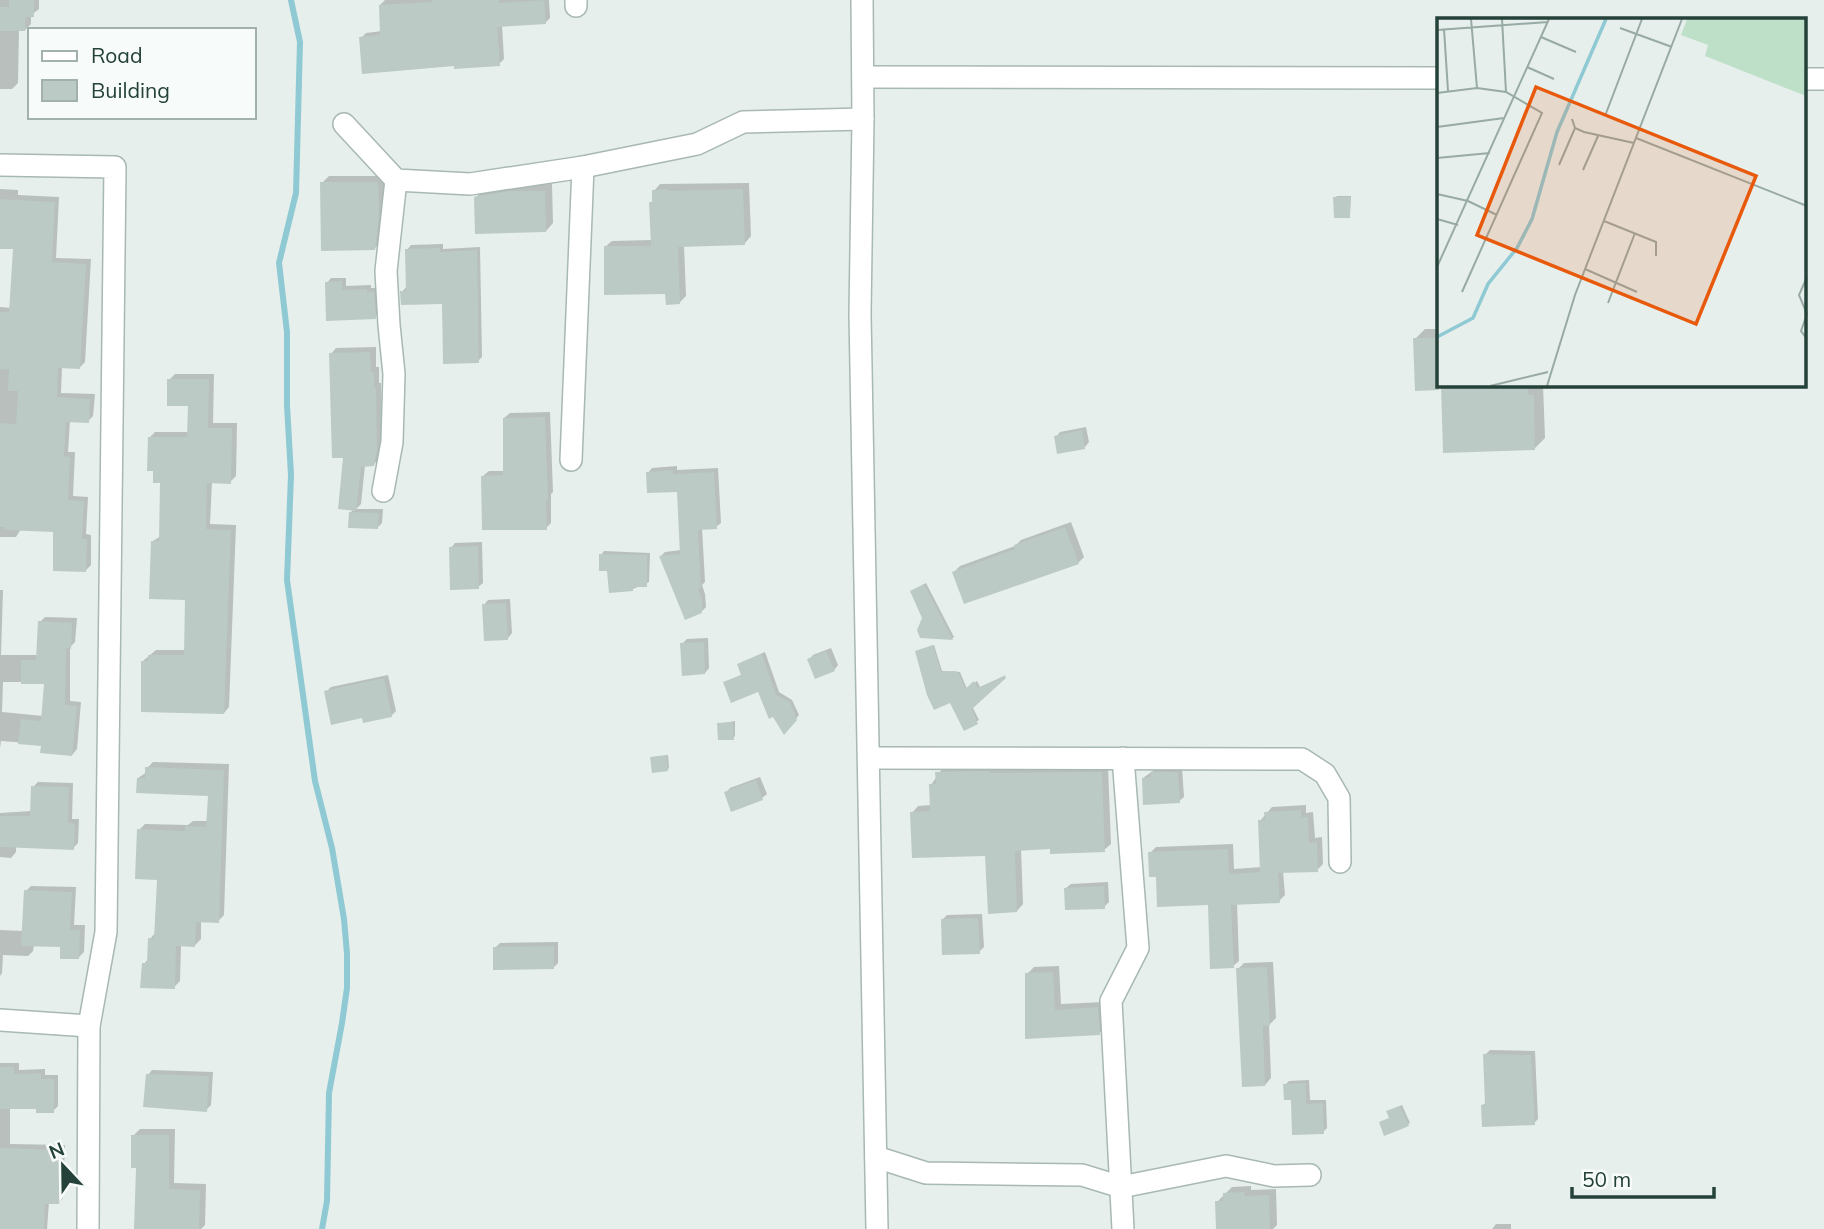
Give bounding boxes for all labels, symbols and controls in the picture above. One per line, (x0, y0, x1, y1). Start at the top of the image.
inset map (1437, 18, 1806, 387)
legend (28, 28, 256, 119)
text: Road (91, 42, 142, 68)
text: Building (91, 77, 170, 103)
north arrow (28, 1131, 98, 1201)
text: N (45, 1136, 68, 1164)
scale bar (1572, 1156, 1714, 1200)
text: 50 m (1582, 1166, 1631, 1192)

